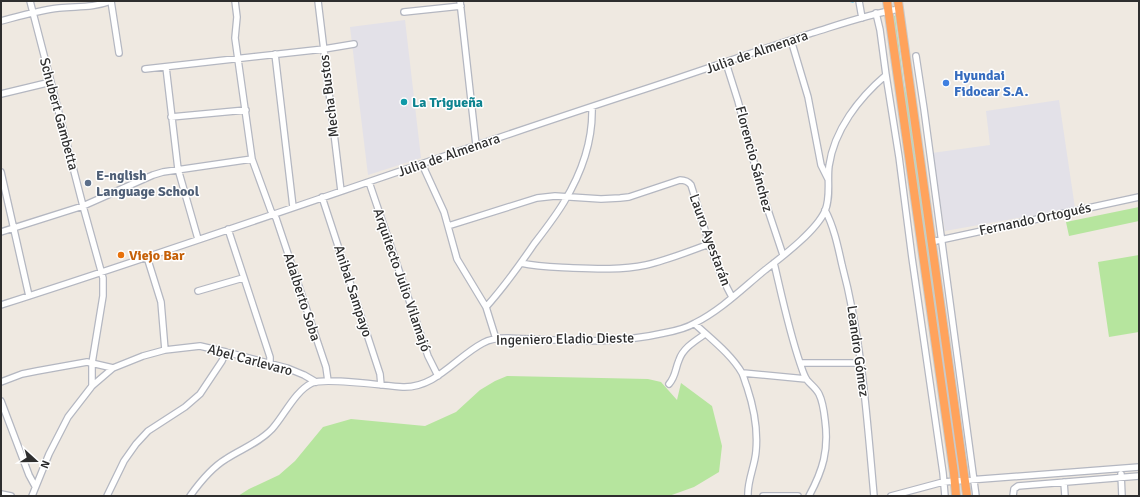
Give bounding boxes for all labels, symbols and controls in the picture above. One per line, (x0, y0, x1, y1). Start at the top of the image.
street label: Julia de Almenara (704, 27, 810, 77)
street label: Mecha Bustos (315, 54, 343, 138)
street label: Schubert Gambetta (36, 56, 82, 172)
place label: Hyundai Fidocar S.A. (954, 67, 1028, 100)
marker: Hyundai Fidocar S.A. (941, 78, 951, 88)
place label: La Trigueña (412, 94, 483, 111)
marker: La Trigueña (399, 97, 409, 107)
street label: Florencio Sánchez (732, 104, 776, 214)
street label: Julia de Almenara (396, 130, 502, 180)
place label: E-nglish Language School (96, 167, 200, 200)
marker: E-nglish Language School (83, 178, 93, 188)
street label: Lauro Ayestarán (685, 192, 735, 288)
street label: Fernando Ortogués (977, 199, 1093, 239)
street label: Arquitecto Julio Vilamajó (369, 206, 435, 354)
street label: Anibal Sampayo (330, 243, 376, 339)
place label: Viejo Bar (129, 247, 185, 264)
marker: Viejo Bar (116, 250, 126, 260)
street label: Adalberto Soba (280, 251, 324, 343)
street label: Leandro Gómez (843, 304, 873, 398)
street label: Ingeniero Eladio Dieste (496, 329, 634, 349)
street label: Abel Carlevaro (206, 341, 294, 379)
north arrow (16, 441, 56, 481)
text: N (37, 459, 52, 470)

